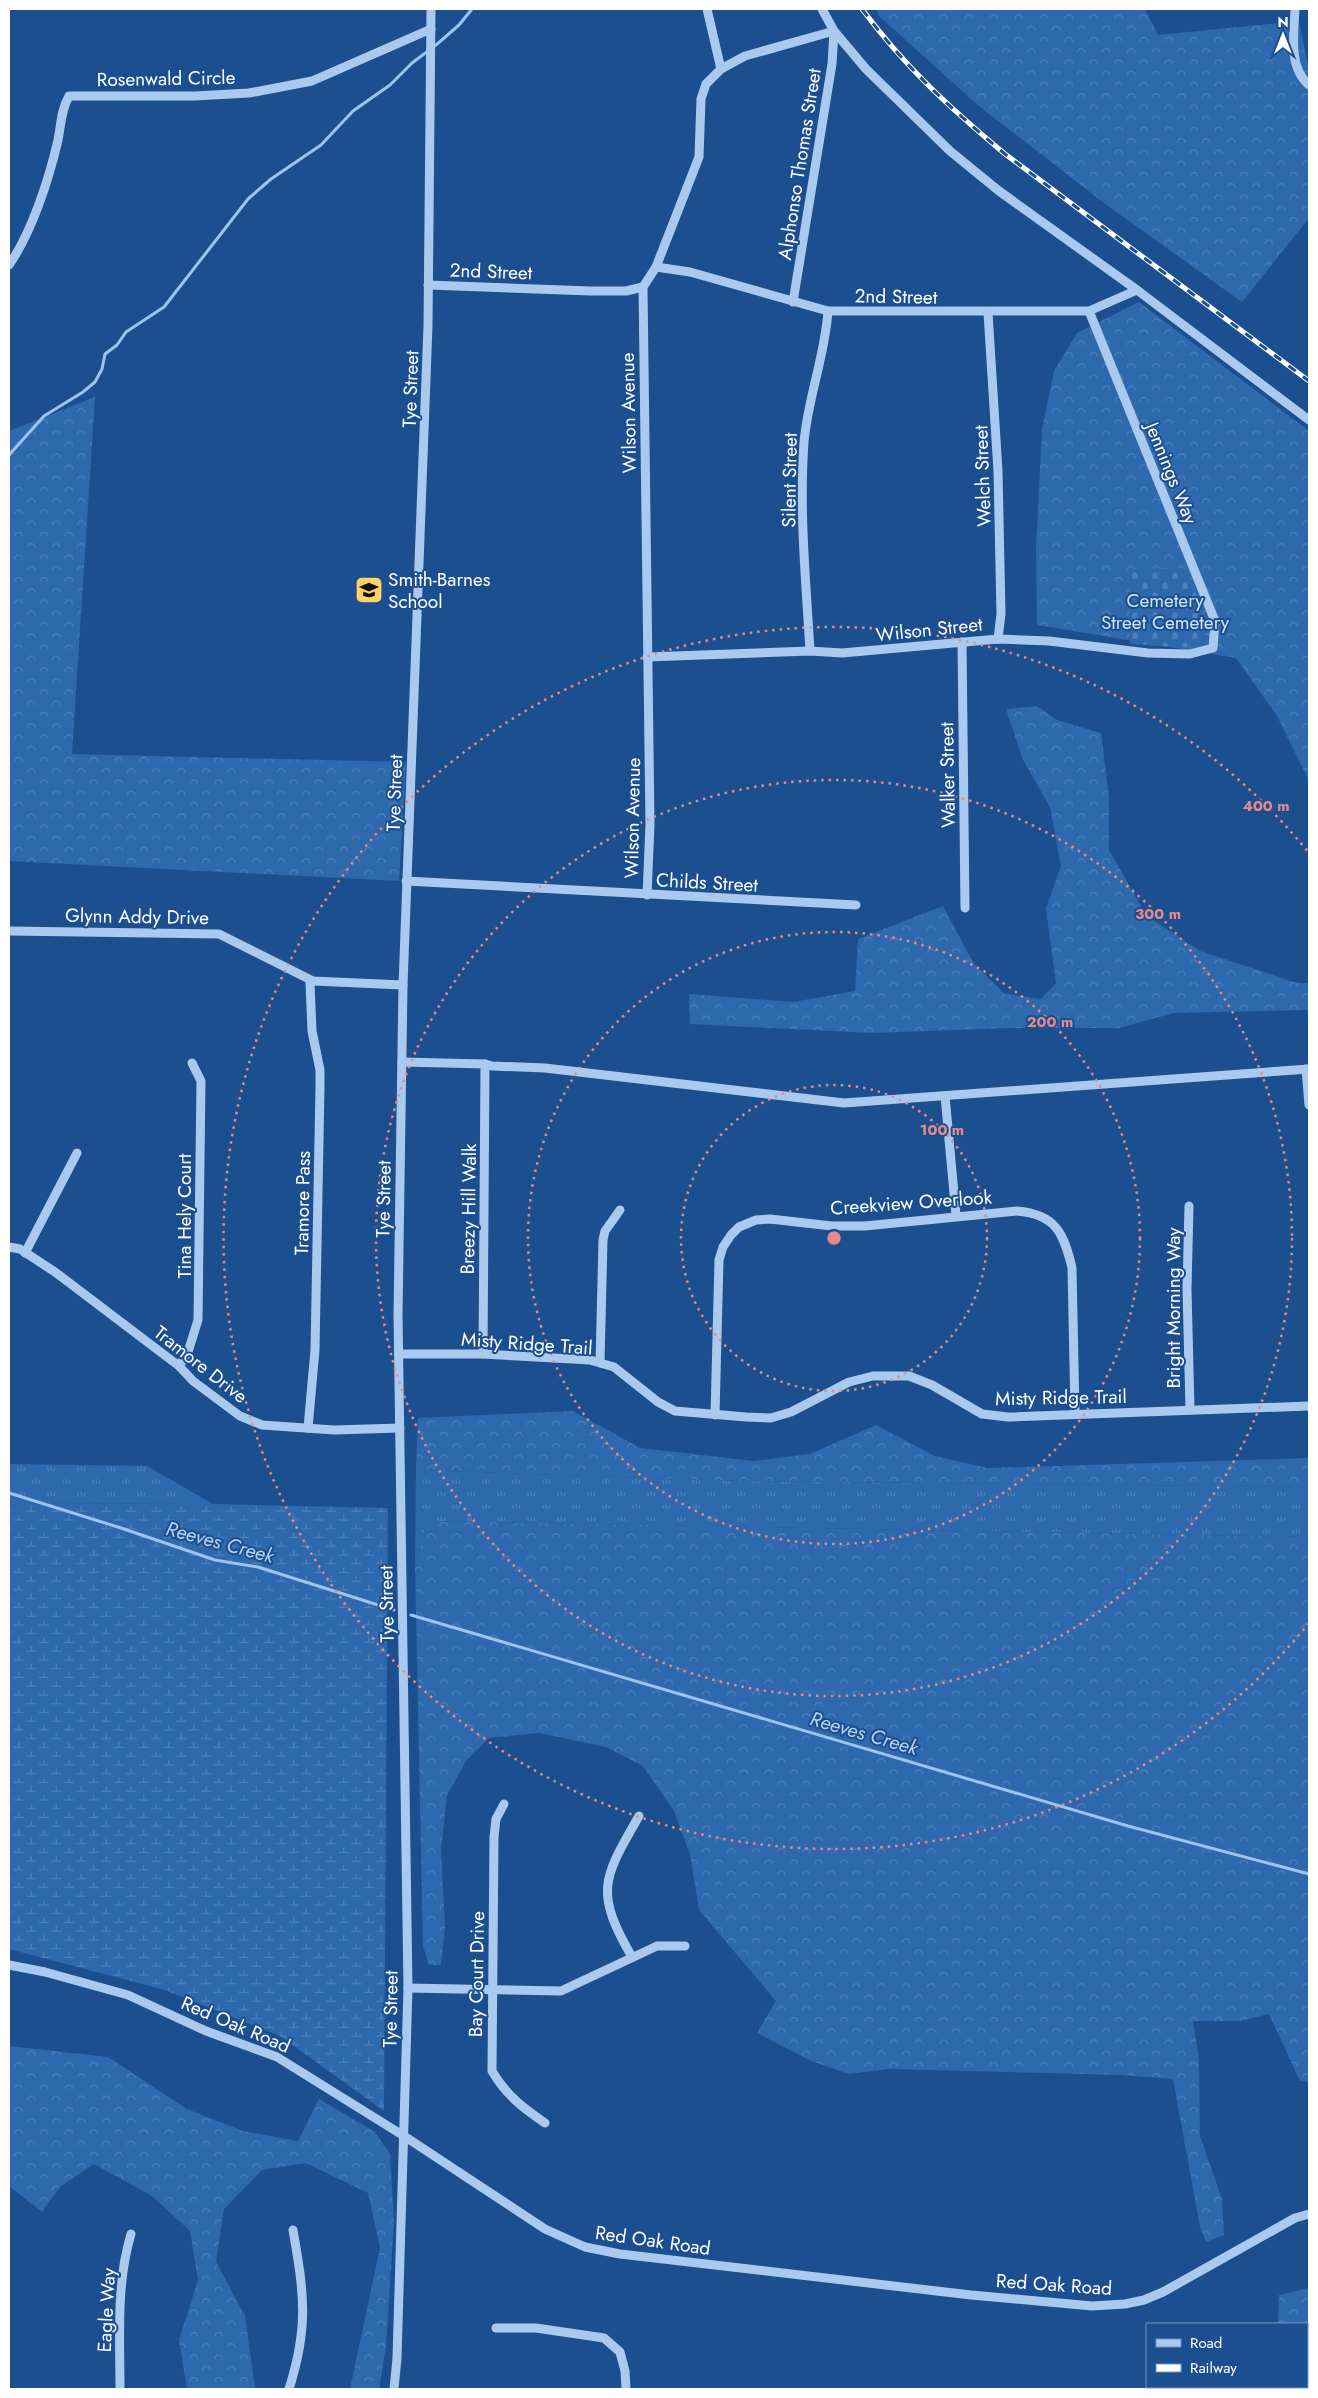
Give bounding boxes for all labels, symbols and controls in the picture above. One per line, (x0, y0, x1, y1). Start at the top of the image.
north arrow (1258, 10, 1308, 60)
text: N (1277, 12, 1289, 32)
street label: Rosenwald Circle (96, 64, 236, 93)
street label: Alphonso Thomas Street (771, 66, 828, 262)
street label: 2nd Street (449, 257, 533, 286)
street label: 2nd Street (854, 282, 938, 311)
street label: Tye Street (396, 350, 425, 428)
street label: Wilson Avenue (614, 352, 643, 474)
street label: Jennings Way (1138, 415, 1204, 529)
street label: Welch Street (967, 424, 998, 527)
street label: Silent Street (775, 432, 804, 528)
place label: Smith-Barnes School (388, 566, 491, 615)
school or university icon: Smith-Barnes School (354, 575, 384, 605)
park label: Cemetery Street Cemetery (1101, 587, 1230, 636)
street label: Wilson Street (874, 610, 984, 649)
street label: Walker Street (933, 721, 962, 828)
street label: Tye Street (380, 754, 409, 832)
street label: Wilson Avenue (618, 757, 647, 879)
text: 400 m (1242, 795, 1290, 817)
street label: Childs Street (655, 866, 759, 899)
street label: Glynn Addy Drive (65, 902, 209, 931)
text: 300 m (1135, 903, 1181, 925)
text: 200 m (1027, 1011, 1073, 1033)
text: 100 m (920, 1119, 964, 1141)
street label: Breezy Hill Walk (454, 1143, 483, 1275)
street label: Tramore Pass (288, 1150, 317, 1255)
street label: Tina Hely Court (171, 1153, 198, 1278)
street label: Tye Street (369, 1160, 398, 1238)
street label: Creekview Overlook (829, 1183, 993, 1222)
street label: Bright Morning Way (1160, 1227, 1187, 1389)
centre of rings (825, 1229, 843, 1247)
street label: Tramore Drive (148, 1319, 253, 1410)
street label: Misty Ridge Trail (460, 1325, 594, 1362)
street label: Misty Ridge Trail (995, 1383, 1127, 1412)
water label: Reeves Creek (163, 1514, 279, 1571)
street label: Tye Street (372, 1565, 401, 1643)
water label: Reeves Creek (807, 1704, 923, 1763)
street label: Bay Court Drive (462, 1911, 491, 2037)
street label: Tye Street (376, 1970, 405, 2048)
street label: Red Oak Road (177, 1989, 295, 2060)
street label: Red Oak Road (594, 2219, 712, 2262)
street label: Eagle Way (91, 2266, 122, 2353)
street label: Red Oak Road (995, 2267, 1113, 2302)
legend (1146, 2323, 1308, 2388)
text: Road (1190, 2332, 1222, 2354)
text: Railway (1190, 2357, 1237, 2379)

